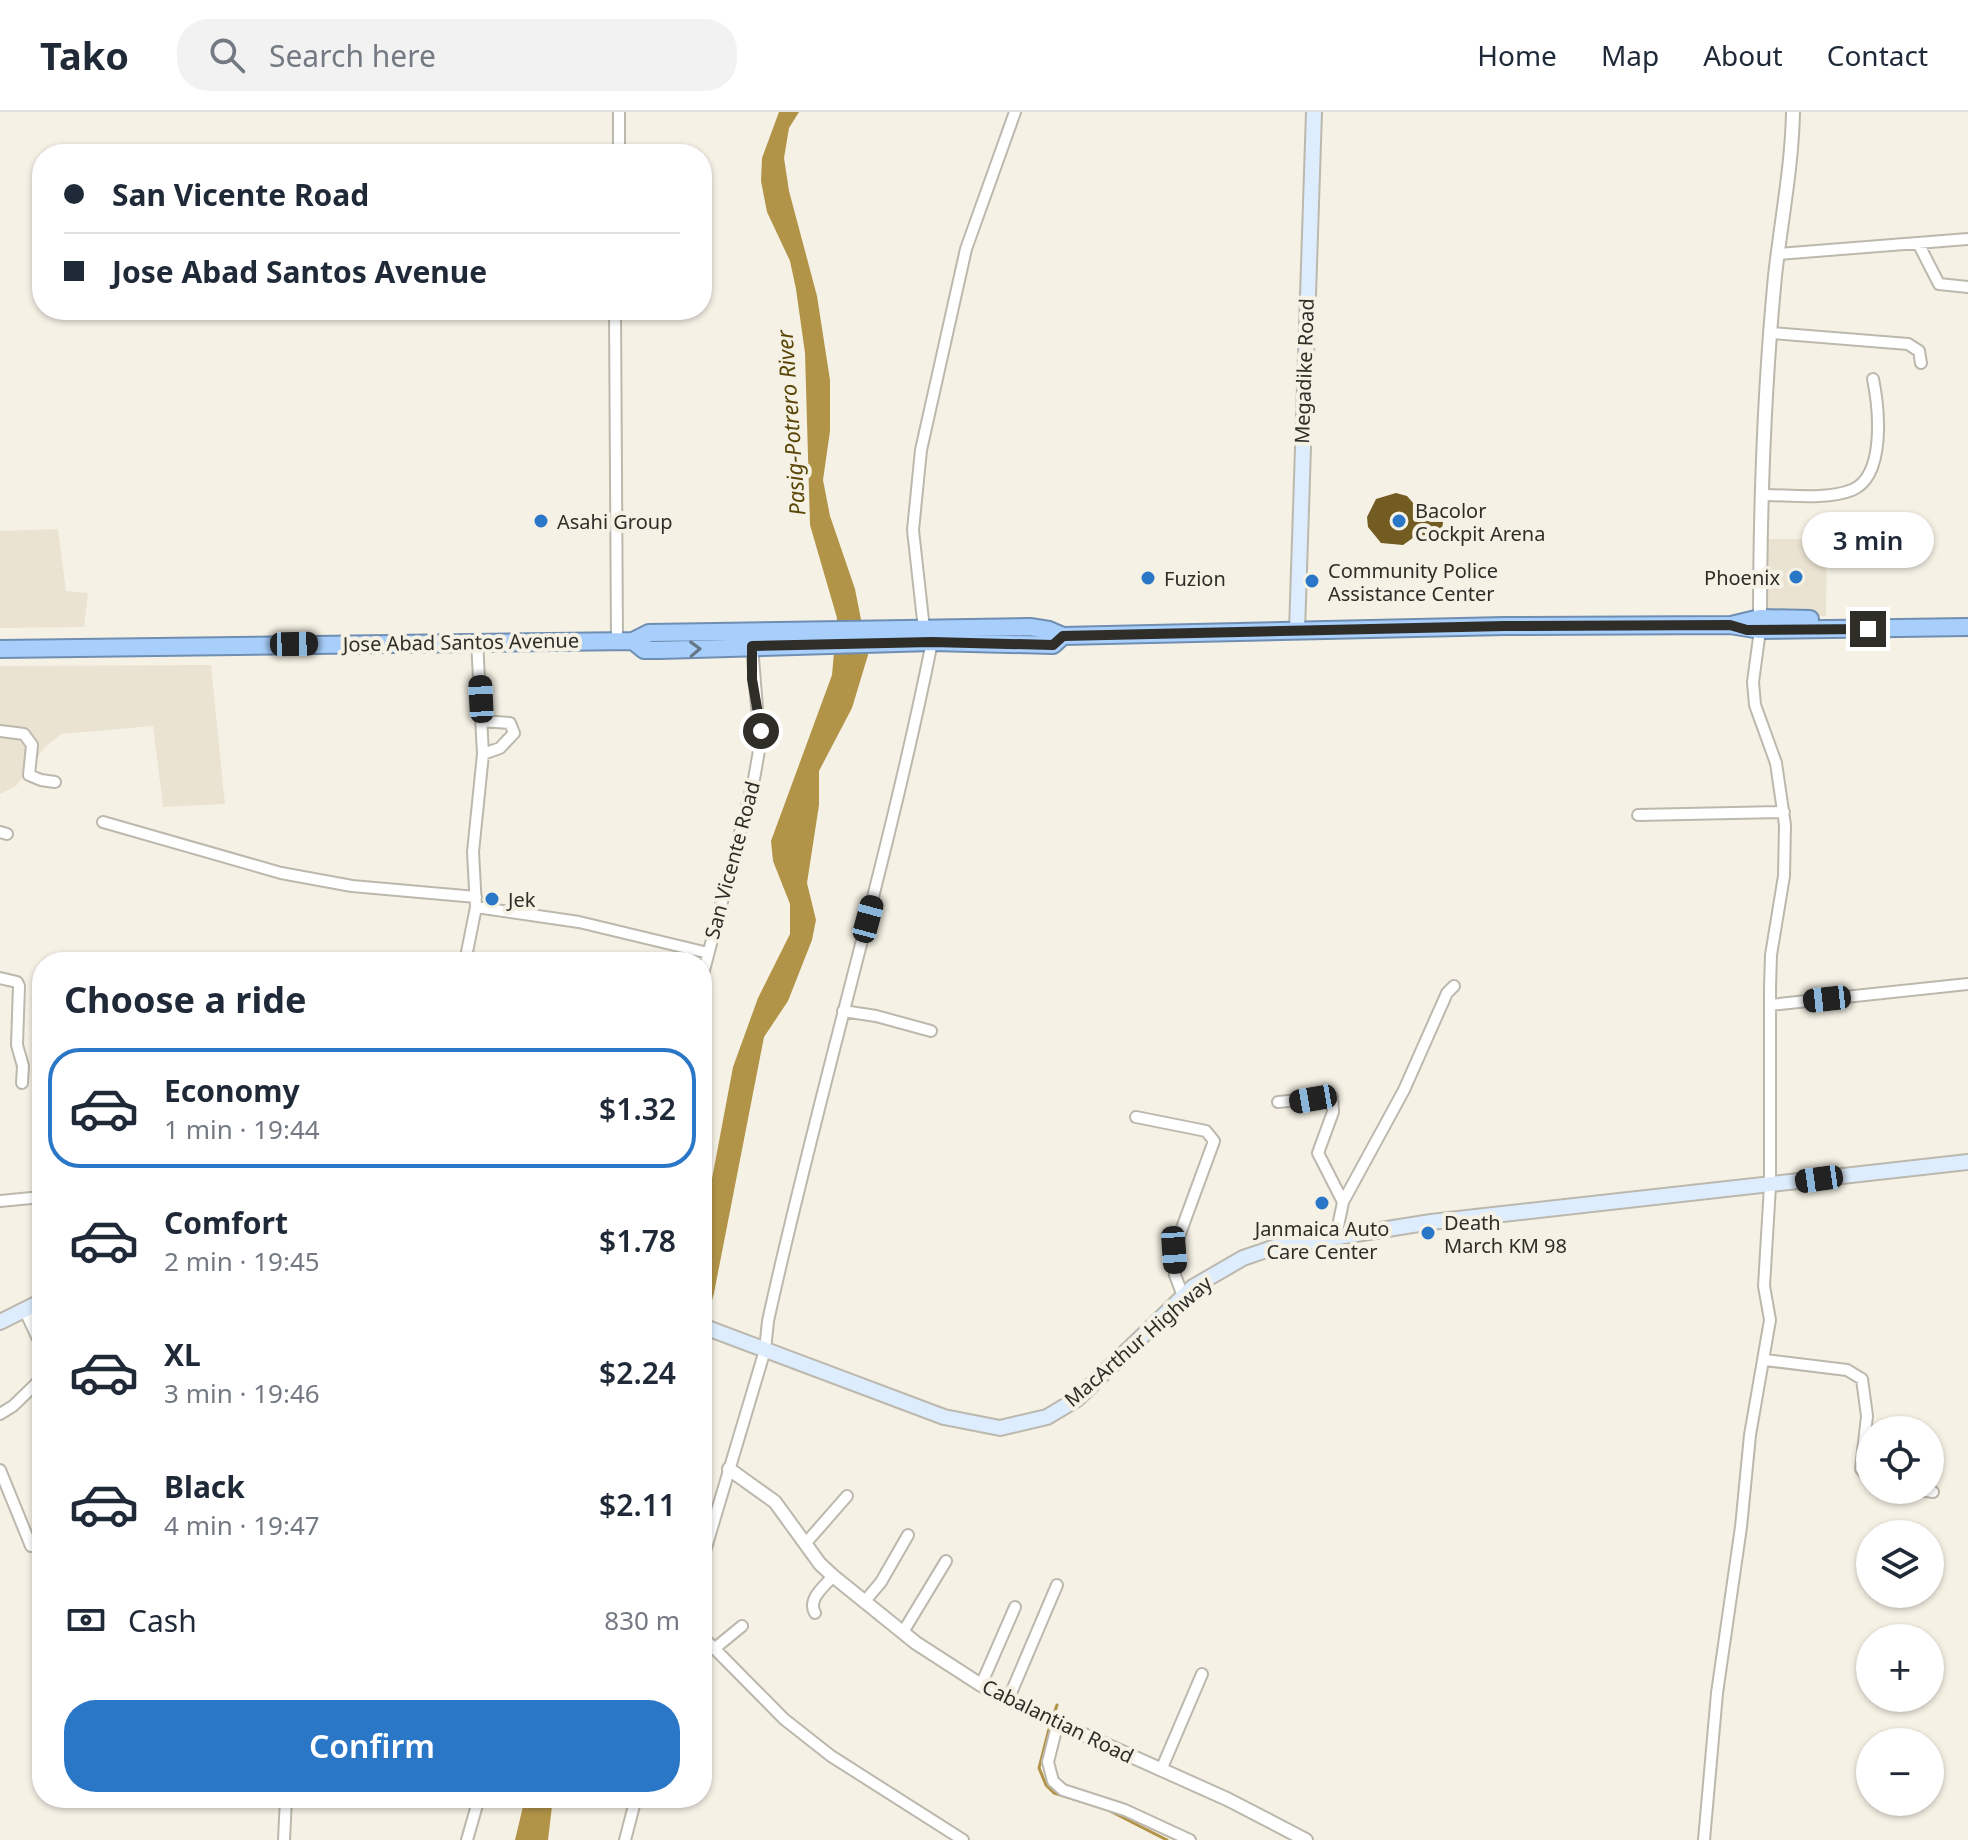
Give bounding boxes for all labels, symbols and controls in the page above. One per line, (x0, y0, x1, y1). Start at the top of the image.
search box (177, 19, 737, 91)
text: Tako (40, 29, 129, 81)
icon: search (205, 33, 249, 77)
text: Search here (269, 35, 436, 76)
text: Home (1477, 36, 1557, 74)
text: Map (1601, 36, 1659, 74)
text: About (1703, 36, 1783, 74)
text: Contact (1827, 36, 1928, 74)
text: San Vicente Road (112, 174, 369, 215)
text: Jose Abad Santos Avenue (112, 251, 487, 292)
street label: Megadike Road (1288, 298, 1320, 444)
water label: Pasig-Potrero River (768, 328, 811, 517)
place label: Bacolor Cockpit Arena (1415, 497, 1545, 547)
place label: Asahi Group (557, 508, 672, 535)
marker: Asahi Group (532, 512, 550, 530)
marker: Bacolor Cockpit Arena (1390, 512, 1408, 530)
callout: 3 min (1802, 513, 1934, 569)
text: 3 min (1833, 522, 1903, 558)
place label: Community Police Assistance Center (1328, 557, 1498, 607)
place label: Phoenix (1704, 564, 1780, 591)
place label: Fuzion (1164, 565, 1226, 592)
marker: Phoenix (1787, 568, 1805, 586)
marker: Fuzion (1139, 569, 1157, 587)
marker: Community Police Assistance Center (1303, 572, 1321, 590)
route end (1850, 611, 1886, 647)
street label: Jose Abad Santos Avenue (341, 626, 579, 658)
car (270, 632, 318, 656)
one-way arrow (689, 640, 702, 657)
car (468, 674, 494, 724)
route start (743, 713, 779, 749)
street label: San Vicente Road (698, 778, 766, 942)
place label: Jek (506, 886, 536, 913)
marker: Jek (483, 890, 501, 908)
car (850, 893, 886, 945)
text: Choose a ride (64, 975, 306, 1024)
car (1802, 985, 1852, 1013)
text: Economy (164, 1070, 300, 1111)
icon: car (68, 1072, 140, 1144)
car (1287, 1083, 1339, 1115)
text: $1.32 (599, 1088, 676, 1129)
text: 1 min · 19:44 (164, 1111, 320, 1147)
car (1794, 1164, 1844, 1194)
marker: Janmaica Auto Care Center (1313, 1194, 1331, 1212)
text: Comfort (164, 1202, 288, 1243)
icon: car (68, 1204, 140, 1276)
place label: Death March KM 98 (1444, 1209, 1567, 1259)
place label: Janmaica Auto Care Center (1253, 1215, 1389, 1265)
text: $1.78 (599, 1220, 676, 1261)
marker: Death March KM 98 (1419, 1224, 1437, 1242)
car (1160, 1225, 1188, 1275)
text: 2 min · 19:45 (164, 1243, 320, 1279)
street label: MacArthur Highway (1059, 1269, 1218, 1413)
text: XL (164, 1334, 201, 1375)
icon: car (68, 1336, 140, 1408)
text: $2.24 (599, 1352, 676, 1393)
text: 3 min · 19:46 (164, 1375, 320, 1411)
map controls (1856, 1416, 1944, 1816)
button: locate (1856, 1416, 1944, 1504)
text: Black (164, 1466, 245, 1507)
icon: car (68, 1468, 140, 1540)
text: $2.11 (599, 1484, 676, 1525)
text: 4 min · 19:47 (164, 1507, 320, 1543)
button: layers (1856, 1520, 1944, 1608)
icon: cash (64, 1598, 108, 1642)
text: Cash (128, 1600, 197, 1641)
text: 830 m (604, 1602, 680, 1638)
button: + (1856, 1624, 1944, 1712)
street label: Cabalantian Road (978, 1673, 1138, 1769)
button: Confirm (64, 1700, 680, 1792)
button: − (1856, 1728, 1944, 1816)

